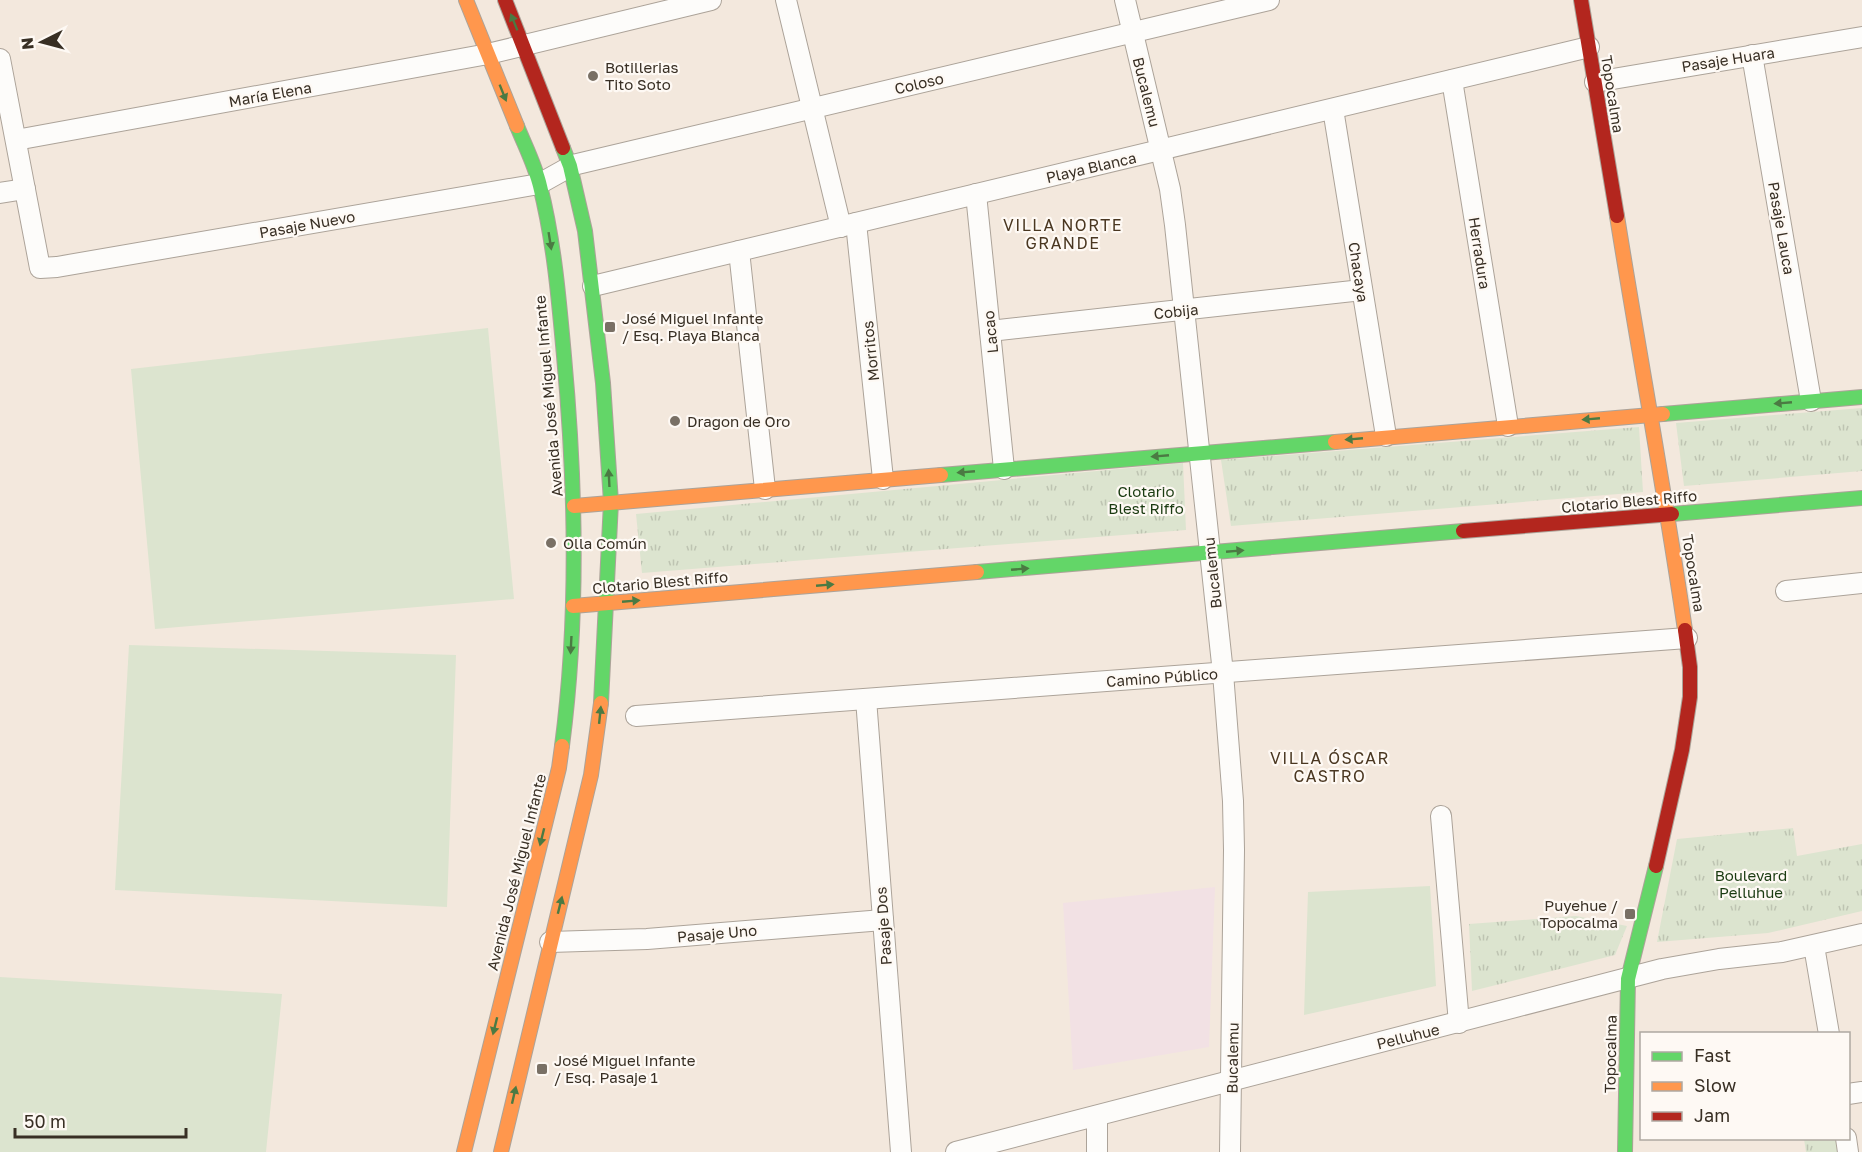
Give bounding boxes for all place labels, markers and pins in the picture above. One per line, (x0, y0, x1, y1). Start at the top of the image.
place label: Botillerias Tito Soto (605, 58, 679, 93)
marker: Botillerias Tito Soto (586, 69, 600, 83)
place label: José Miguel Infante / Esq. Playa Blanca (622, 309, 764, 344)
marker: José Miguel Infante / Esq. Playa Blanca (603, 320, 617, 334)
place label: Dragon de Oro (687, 412, 790, 430)
marker: Dragon de Oro (668, 414, 682, 428)
place label: Olla Común (563, 534, 647, 552)
marker: Olla Común (544, 536, 558, 550)
place label: Puyehue / Topocalma (1540, 896, 1618, 931)
marker: Puyehue / Topocalma (1623, 907, 1637, 921)
place label: José Miguel Infante / Esq. Pasaje 1 (554, 1051, 696, 1086)
marker: José Miguel Infante / Esq. Pasaje 1 (535, 1062, 549, 1076)

